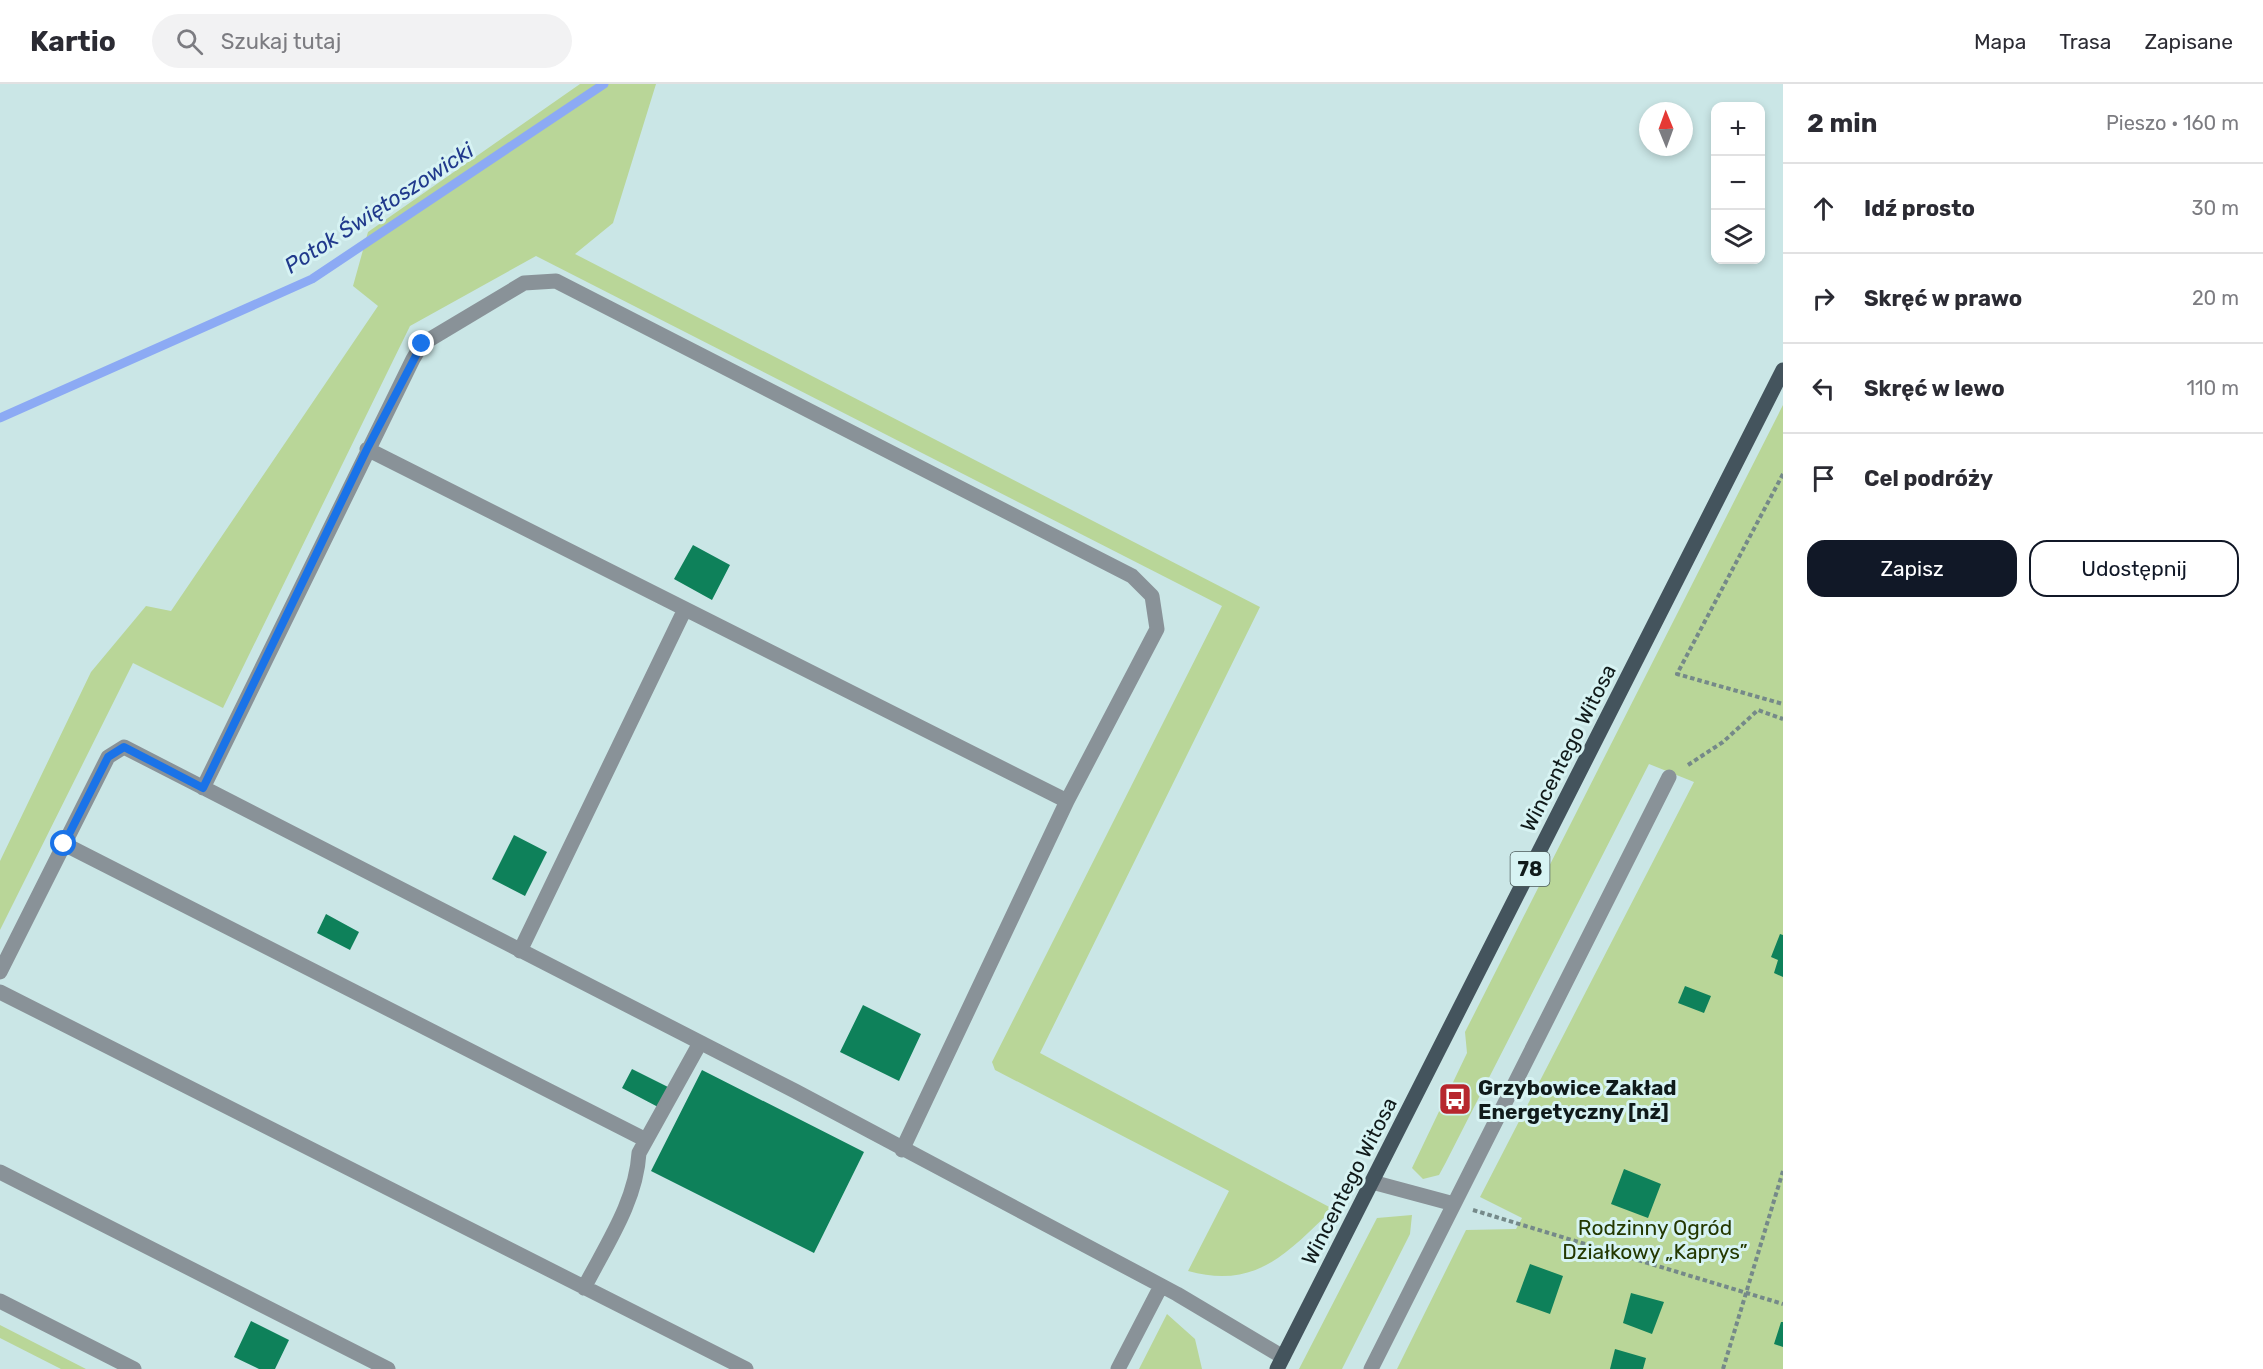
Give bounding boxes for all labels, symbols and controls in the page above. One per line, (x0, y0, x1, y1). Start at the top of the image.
search box (152, 14, 572, 68)
text: Kartio (30, 25, 116, 58)
icon: search (173, 25, 206, 58)
text: Szukaj tutaj (221, 28, 341, 55)
text: Mapa (1974, 29, 2026, 54)
text: Trasa (2059, 29, 2111, 54)
text: Zapisane (2144, 29, 2233, 54)
north arrow (1639, 102, 1693, 156)
map controls (1711, 102, 1765, 264)
button: + (1711, 102, 1765, 156)
text: 2 min (1807, 108, 1877, 139)
text: Pieszo · 160 m (2106, 111, 2239, 135)
water label: Potok Świętoszowicki (279, 136, 479, 279)
button: − (1711, 156, 1765, 210)
icon: ahead (1807, 192, 1840, 225)
text: Idź prosto (1864, 195, 1975, 222)
text: 30 m (2192, 196, 2239, 220)
button: layers (1711, 210, 1765, 264)
icon: right (1807, 282, 1840, 315)
text: Skręć w prawo (1864, 285, 2022, 312)
text: 20 m (2192, 286, 2239, 310)
route end (408, 330, 434, 356)
icon: left (1807, 372, 1840, 405)
text: Skręć w lewo (1864, 375, 2005, 402)
text: 110 m (2187, 376, 2239, 400)
icon: arrive (1807, 462, 1840, 495)
text: Cel podróży (1864, 465, 1993, 492)
button: Zapisz (1807, 540, 2017, 597)
button: Udostępnij (2029, 540, 2239, 597)
street label: Wincentego Witosa (1515, 660, 1621, 836)
route start (50, 830, 76, 856)
road number: 78 (1510, 852, 1550, 886)
place label: Grzybowice Zakład Energetyczny [nż] (1478, 1075, 1677, 1124)
bus stop icon: Grzybowice Zakład Energetyczny [nż] (1437, 1081, 1473, 1117)
street label: Wincentego Witosa (1296, 1093, 1402, 1269)
park label: Rodzinny Ogród Działkowy „Kaprys” (1562, 1215, 1748, 1264)

